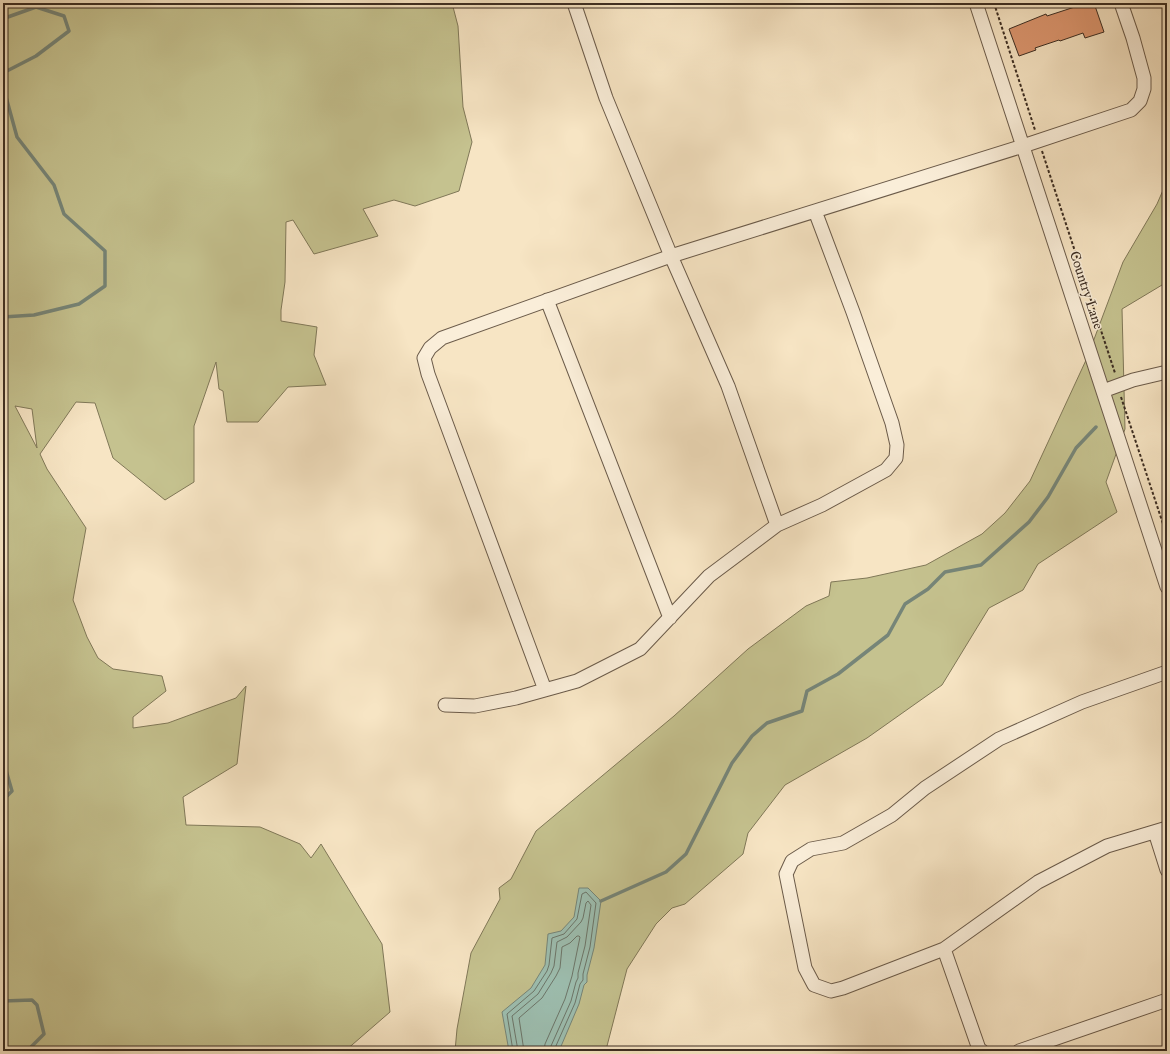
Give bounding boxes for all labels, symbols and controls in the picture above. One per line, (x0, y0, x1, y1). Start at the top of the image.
street label: Country Lane (1066, 249, 1107, 332)

